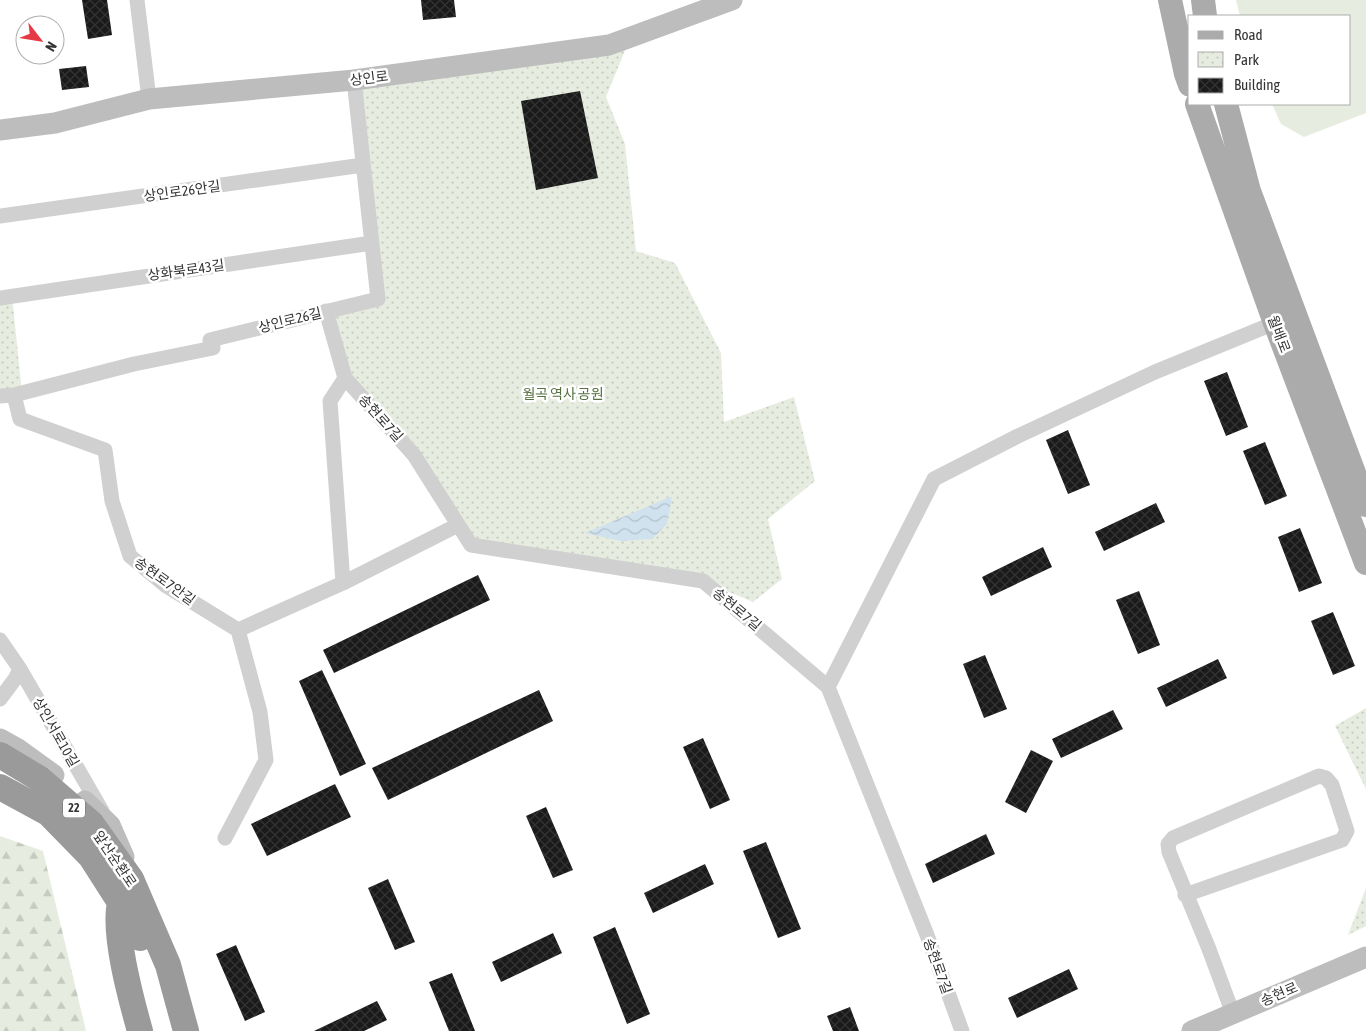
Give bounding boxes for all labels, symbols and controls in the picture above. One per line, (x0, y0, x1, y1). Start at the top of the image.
north arrow (15, 15, 65, 65)
legend (1188, 15, 1351, 105)
text: Road (1234, 26, 1263, 43)
text: N (42, 39, 60, 54)
text: Park (1234, 51, 1259, 68)
street label: 상인로 (349, 68, 389, 88)
text: Building (1234, 76, 1280, 93)
street label: 상인로26안길 (142, 178, 222, 204)
street label: 상화북로43길 (146, 257, 226, 283)
street label: 상인로26길 (257, 304, 323, 336)
street label: 월배로 (1265, 313, 1293, 355)
park label: 월곡 역사 공원 (522, 386, 604, 402)
street label: 송현로7길 (356, 391, 406, 445)
street label: 송현로7안길 (132, 554, 198, 608)
street label: 송현로7길 (710, 584, 764, 634)
street label: 상인서로10길 (30, 694, 82, 770)
road number: 22 (63, 798, 85, 818)
street label: 앞산순환로 (90, 828, 140, 890)
street label: 송현로7길 (921, 936, 955, 996)
street label: 송현로 (1258, 979, 1300, 1009)

